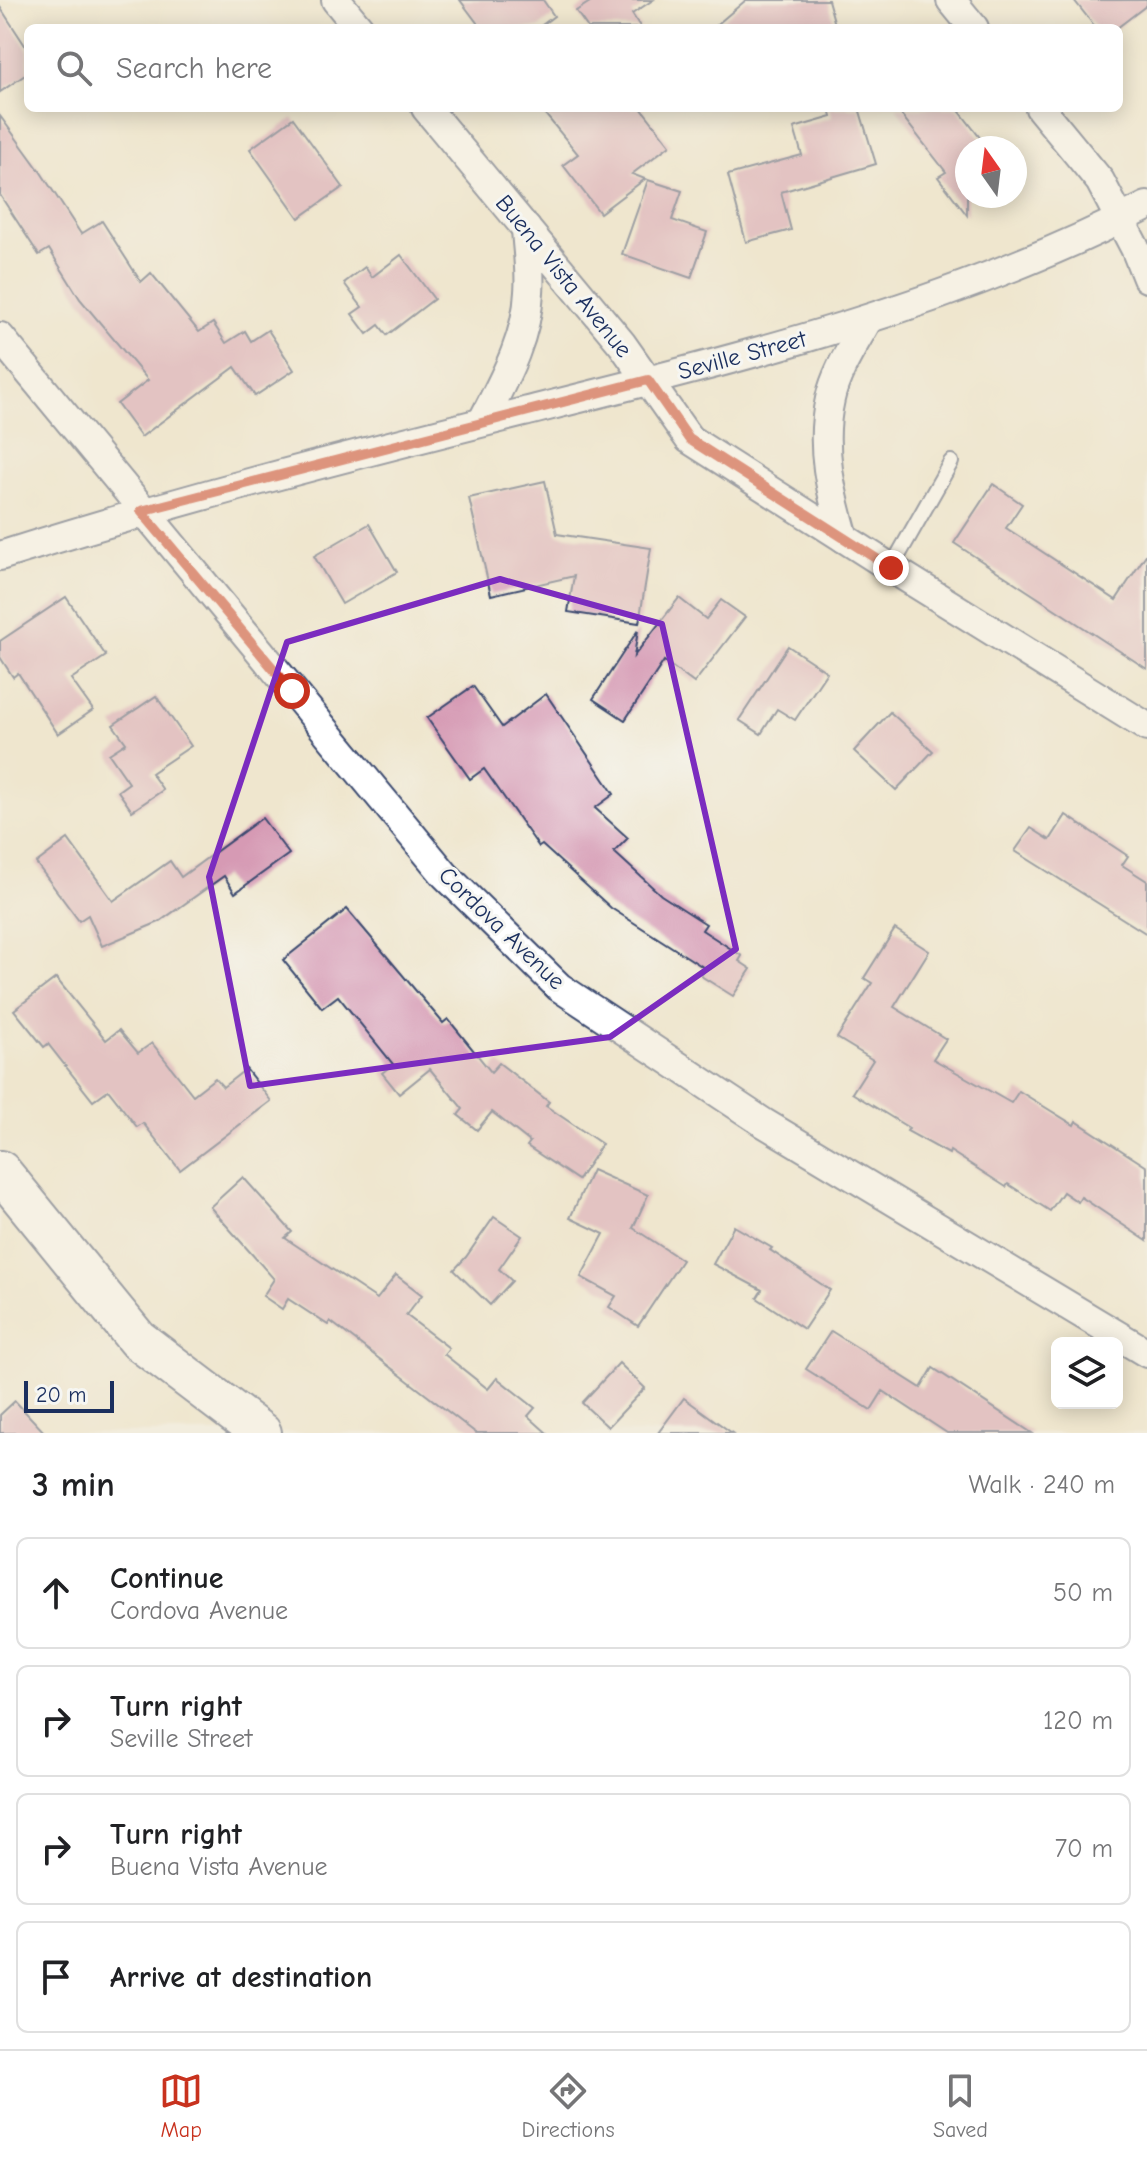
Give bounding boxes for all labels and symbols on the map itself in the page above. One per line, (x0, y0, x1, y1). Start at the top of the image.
north arrow (955, 136, 1027, 208)
street label: Buena Vista Avenue (490, 189, 638, 363)
street label: Seville Street (675, 324, 810, 386)
route end (873, 550, 909, 586)
route start (274, 673, 310, 709)
street label: Cordova Avenue (433, 861, 571, 995)
scale bar (24, 1377, 114, 1413)

